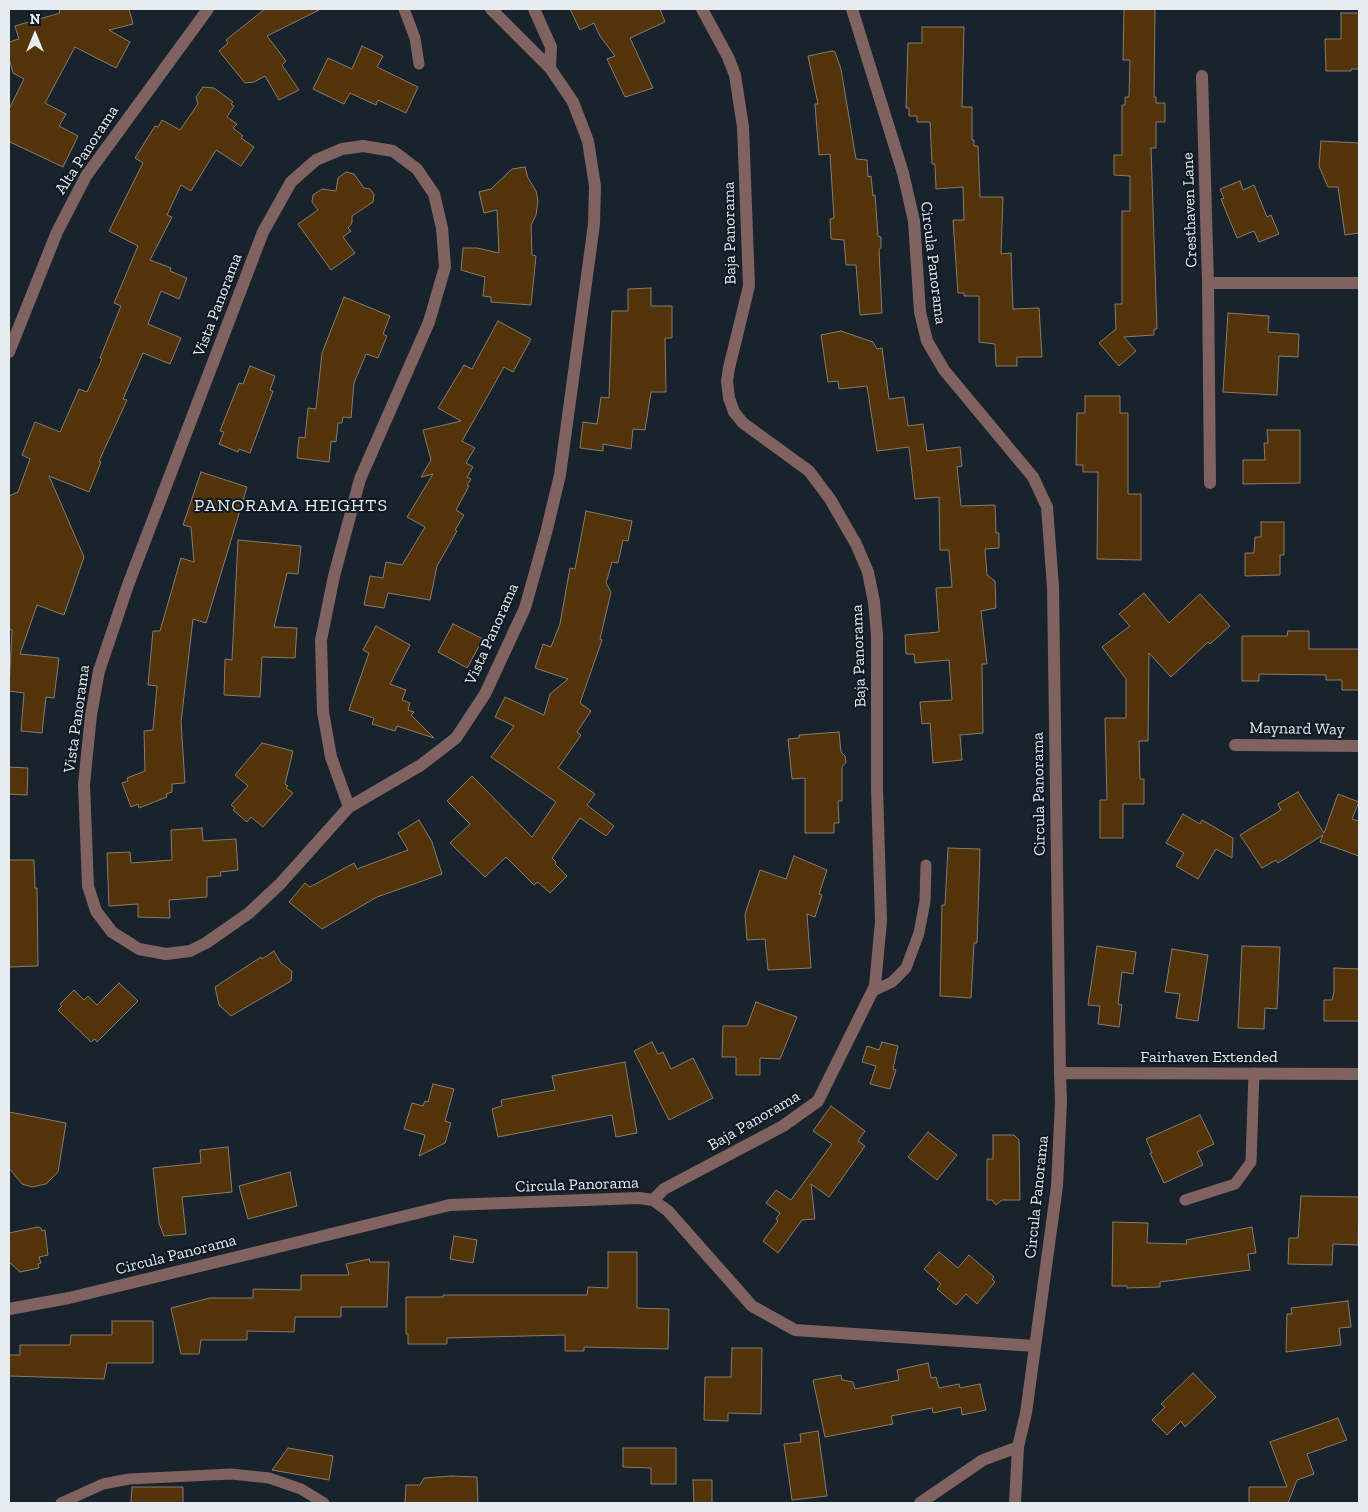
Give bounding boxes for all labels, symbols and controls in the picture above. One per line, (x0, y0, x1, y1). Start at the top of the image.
north arrow (10, 10, 60, 60)
text: N (30, 11, 40, 28)
street label: Alta Panorama (51, 102, 123, 198)
street label: Cresthaven Lane (1178, 152, 1202, 268)
street label: Baja Panorama (720, 181, 740, 285)
street label: Circula Panorama (916, 200, 950, 326)
street label: Vista Panorama (190, 251, 246, 359)
district label: PANORAMA HEIGHTS (192, 495, 390, 517)
street label: Vista Panorama (461, 580, 523, 688)
street label: Baja Panorama (848, 604, 870, 708)
street label: Vista Panorama (60, 664, 94, 774)
street label: Maynard Way (1249, 719, 1345, 739)
street label: Circula Panorama (1028, 732, 1050, 856)
street label: Fairhaven Extended (1140, 1047, 1278, 1067)
street label: Baja Panorama (705, 1087, 803, 1155)
street label: Circula Panorama (1021, 1134, 1053, 1260)
street label: Circula Panorama (515, 1173, 639, 1197)
street label: Circula Panorama (114, 1231, 238, 1279)

